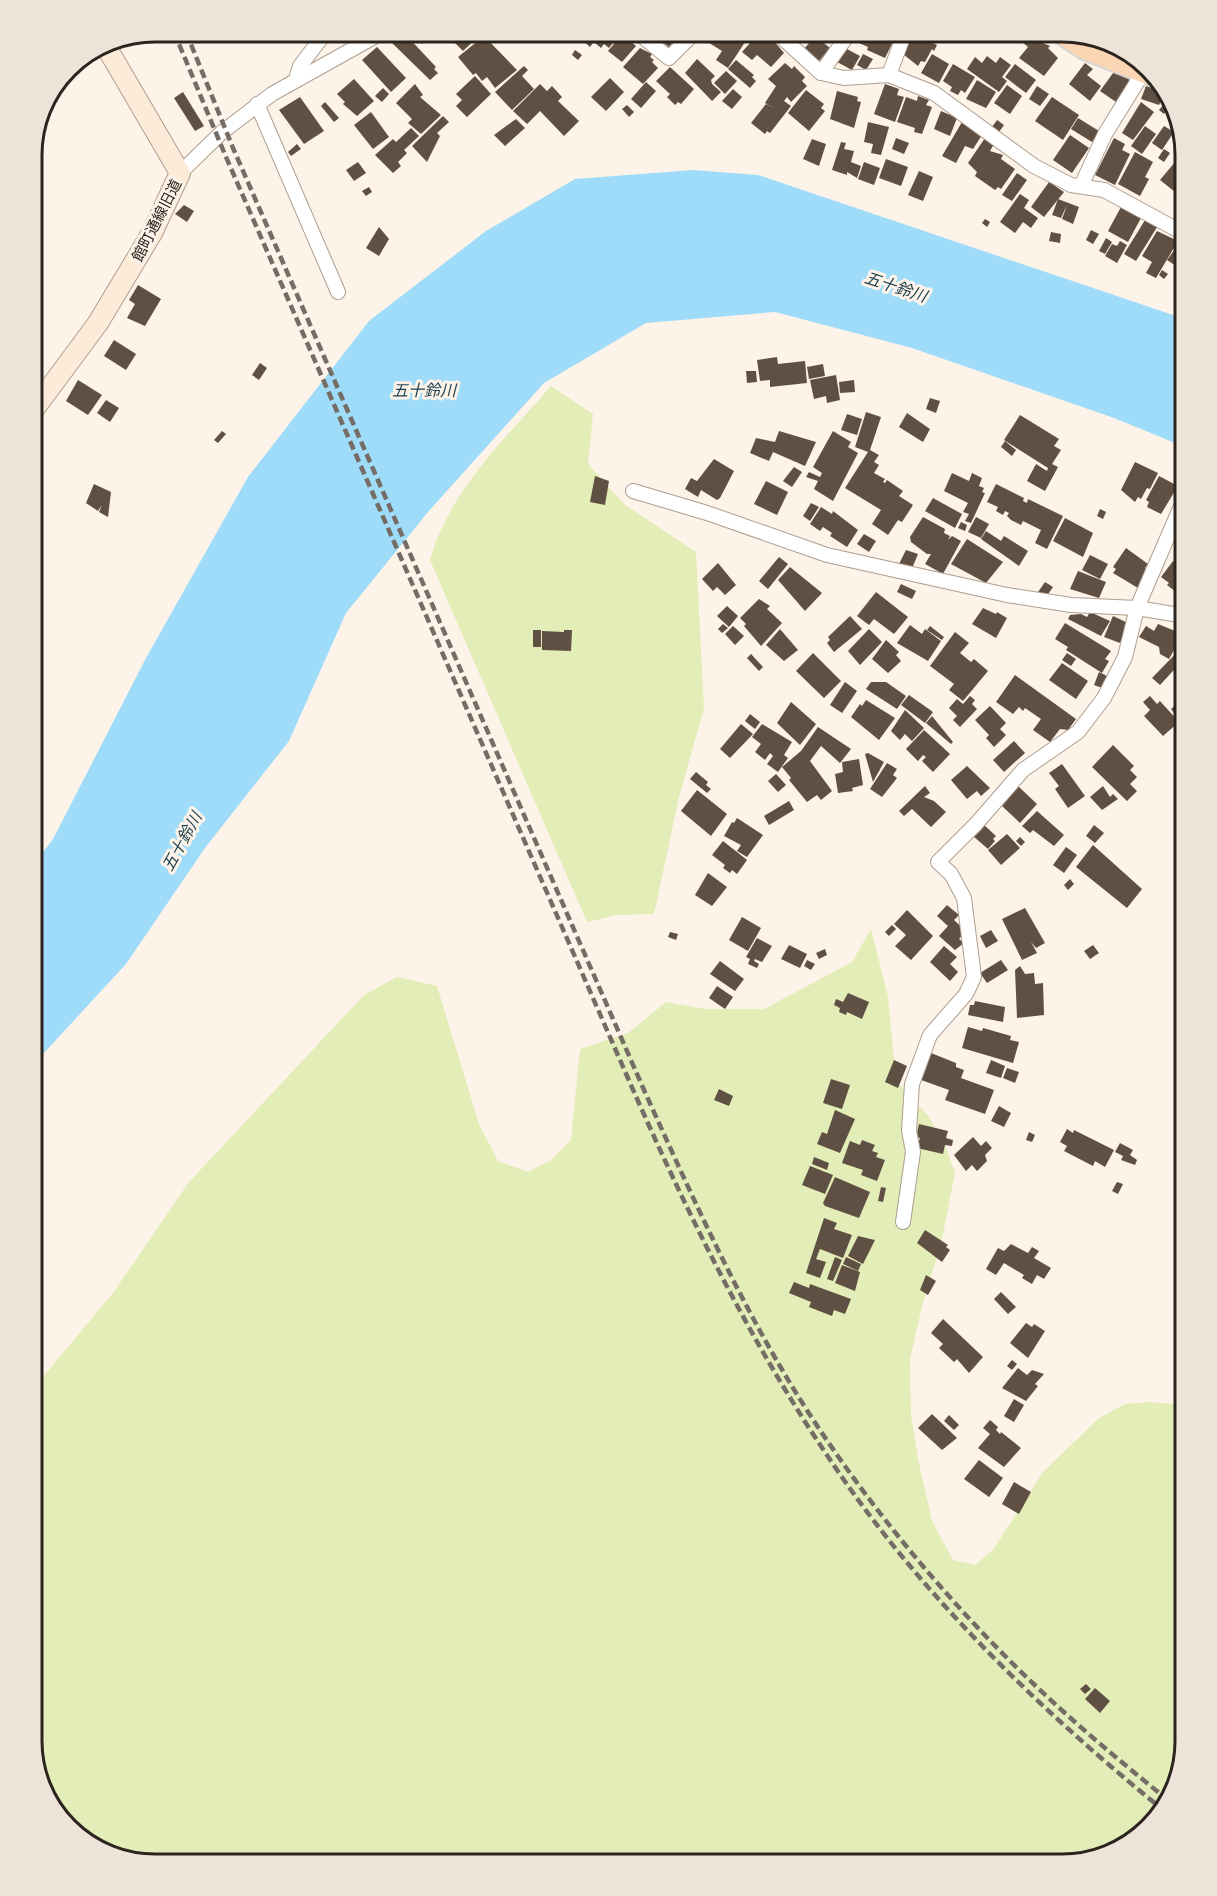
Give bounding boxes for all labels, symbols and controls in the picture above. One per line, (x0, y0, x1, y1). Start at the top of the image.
street label: 館町通線旧道 (128, 176, 184, 264)
water label: 五十鈴川 (863, 267, 931, 306)
water label: 五十鈴川 (392, 380, 458, 399)
water label: 五十鈴川 (157, 807, 206, 874)

